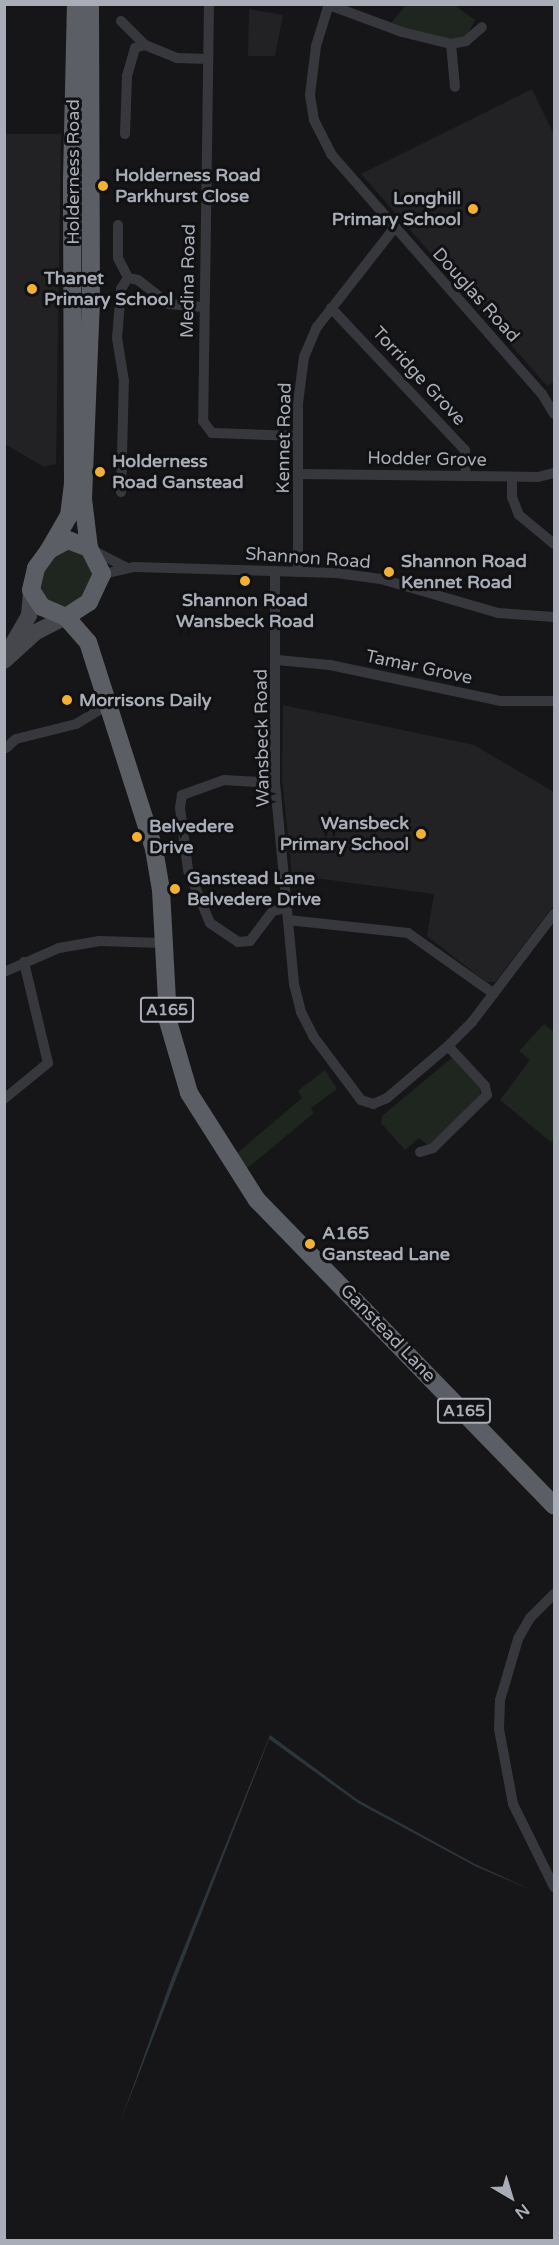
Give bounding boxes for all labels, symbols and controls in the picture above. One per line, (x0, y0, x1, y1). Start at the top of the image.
street label: Holderness Road (62, 99, 84, 245)
place label: Holderness Road Parkhurst Close (115, 165, 261, 207)
marker: Holderness Road Parkhurst Close (96, 179, 110, 193)
place label: Longhill Primary School (332, 188, 461, 230)
marker: Longhill Primary School (466, 202, 480, 216)
street label: Medina Road (176, 224, 200, 338)
street label: Douglas Road (428, 243, 524, 347)
place label: Thanet Primary School (44, 268, 173, 310)
marker: Thanet Primary School (25, 282, 39, 296)
street label: Torridge Grove (368, 322, 470, 430)
street label: Kennet Road (272, 382, 296, 494)
street label: Hodder Grove (367, 447, 487, 471)
place label: Holderness Road Ganstead (112, 451, 244, 494)
marker: Holderness Road Ganstead (93, 465, 107, 479)
street label: Shannon Road (245, 543, 371, 573)
place label: Shannon Road Kennet Road (401, 551, 527, 594)
marker: Shannon Road Kennet Road (382, 565, 396, 579)
marker: Shannon Road Wansbeck Road (238, 574, 252, 588)
place label: Shannon Road Wansbeck Road (176, 590, 314, 632)
street label: Tamar Grove (364, 645, 474, 689)
street label: Wansbeck Road (250, 669, 274, 807)
place label: Morrisons Daily (79, 689, 211, 711)
marker: Morrisons Daily (60, 693, 74, 707)
place label: Wansbeck Primary School (280, 813, 409, 856)
place label: Belvedere Drive (149, 816, 234, 858)
marker: Wansbeck Primary School (414, 827, 428, 841)
marker: Belvedere Drive (130, 830, 144, 844)
place label: Ganstead Lane Belvedere Drive (187, 868, 321, 910)
marker: Ganstead Lane Belvedere Drive (168, 882, 182, 896)
road number: A165 (138, 997, 195, 1023)
place label: A165 Ganstead Lane (322, 1223, 450, 1266)
marker: A165 Ganstead Lane (303, 1237, 317, 1251)
street label: Ganstead Lane (336, 1279, 440, 1387)
road number: A165 (436, 1398, 492, 1424)
north arrow (481, 2167, 541, 2227)
text: N (511, 2199, 533, 2223)

